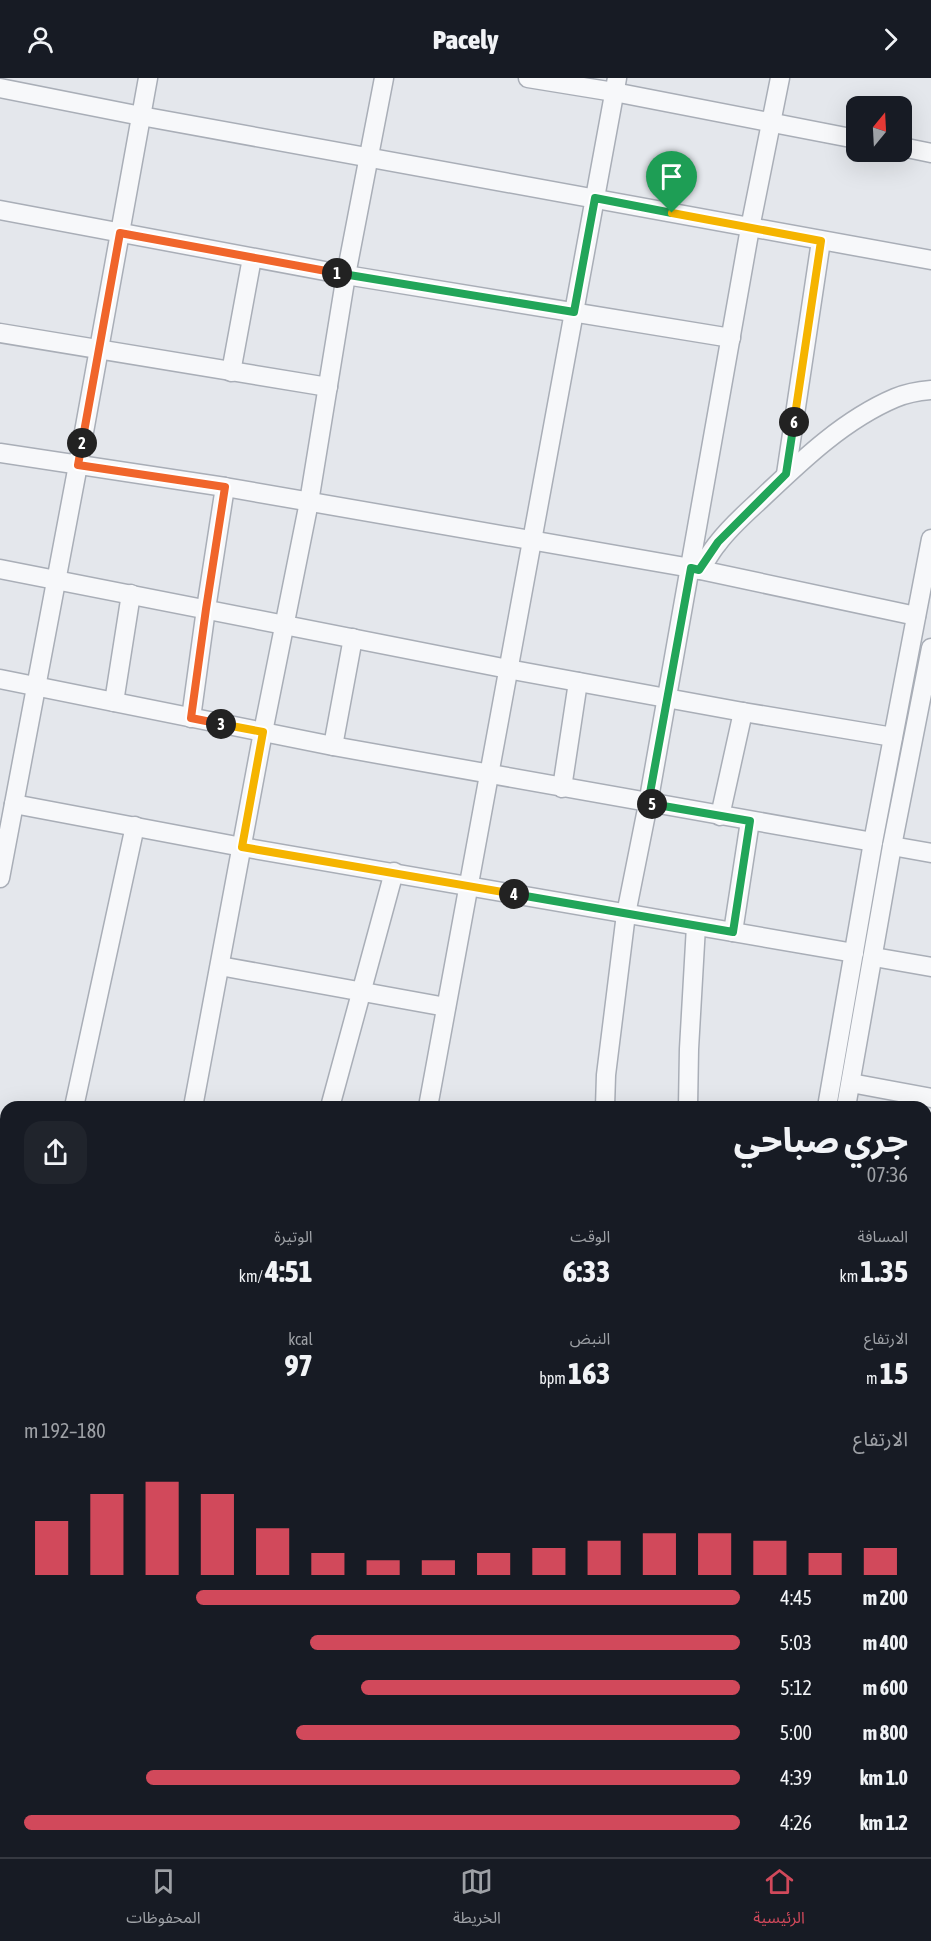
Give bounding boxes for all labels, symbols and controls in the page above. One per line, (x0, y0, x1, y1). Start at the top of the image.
icon: person (24, 23, 57, 56)
icon: forward (874, 23, 907, 56)
text: Pacely (433, 24, 498, 55)
north arrow (846, 96, 912, 162)
map controls (846, 96, 912, 162)
pin (646, 151, 697, 213)
icon: arrive (655, 160, 688, 193)
pin: 1 (322, 258, 352, 288)
text: 1 (333, 264, 341, 282)
pin: 6 (779, 407, 809, 437)
text: 6 (790, 413, 798, 431)
pin: 2 (67, 428, 97, 458)
text: 2 (78, 434, 86, 452)
pin: 3 (206, 709, 236, 739)
text: 3 (217, 715, 225, 733)
pin: 5 (637, 789, 667, 819)
text: 5 (648, 795, 656, 813)
pin: 4 (499, 879, 529, 909)
text: 4 (510, 885, 518, 903)
button: share (24, 1121, 87, 1184)
text: جري صباحي (734, 1121, 908, 1159)
text: 07:36 (867, 1163, 908, 1186)
text: الوتيرة (274, 1227, 313, 1245)
text: الوقت (570, 1227, 610, 1245)
text: المسافة (858, 1227, 908, 1245)
text: 4:51 (265, 1254, 313, 1288)
text: 6:33 (563, 1254, 610, 1288)
text: 1.35 (860, 1254, 908, 1288)
text: /km (239, 1267, 265, 1285)
text: km (840, 1267, 860, 1285)
text: النبض (570, 1329, 610, 1347)
text: الارتفاع (864, 1329, 908, 1347)
text: kcal (288, 1330, 313, 1348)
text: 97 (284, 1348, 313, 1382)
text: 163 (568, 1356, 610, 1390)
text: 15 (880, 1356, 908, 1390)
text: bpm (539, 1369, 568, 1387)
text: m (866, 1369, 880, 1387)
text: 180–192 m (24, 1419, 106, 1442)
text: الارتفاع (853, 1427, 908, 1450)
text: 4:45 (780, 1586, 812, 1609)
text: 200 m (863, 1586, 908, 1609)
text: 5:03 (780, 1631, 812, 1654)
text: 400 m (863, 1631, 908, 1654)
text: 5:12 (780, 1676, 812, 1699)
text: 600 m (863, 1676, 908, 1699)
text: 5:00 (780, 1721, 812, 1744)
text: 800 m (863, 1721, 908, 1744)
text: 4:39 (780, 1766, 812, 1789)
text: 1.0 km (860, 1766, 908, 1789)
text: 4:26 (780, 1811, 812, 1834)
text: 1.2 km (860, 1811, 908, 1834)
tab: المحفوظات (126, 1865, 201, 1935)
tab: الخريطة (453, 1865, 501, 1935)
tab: الرئيسية (753, 1865, 805, 1935)

